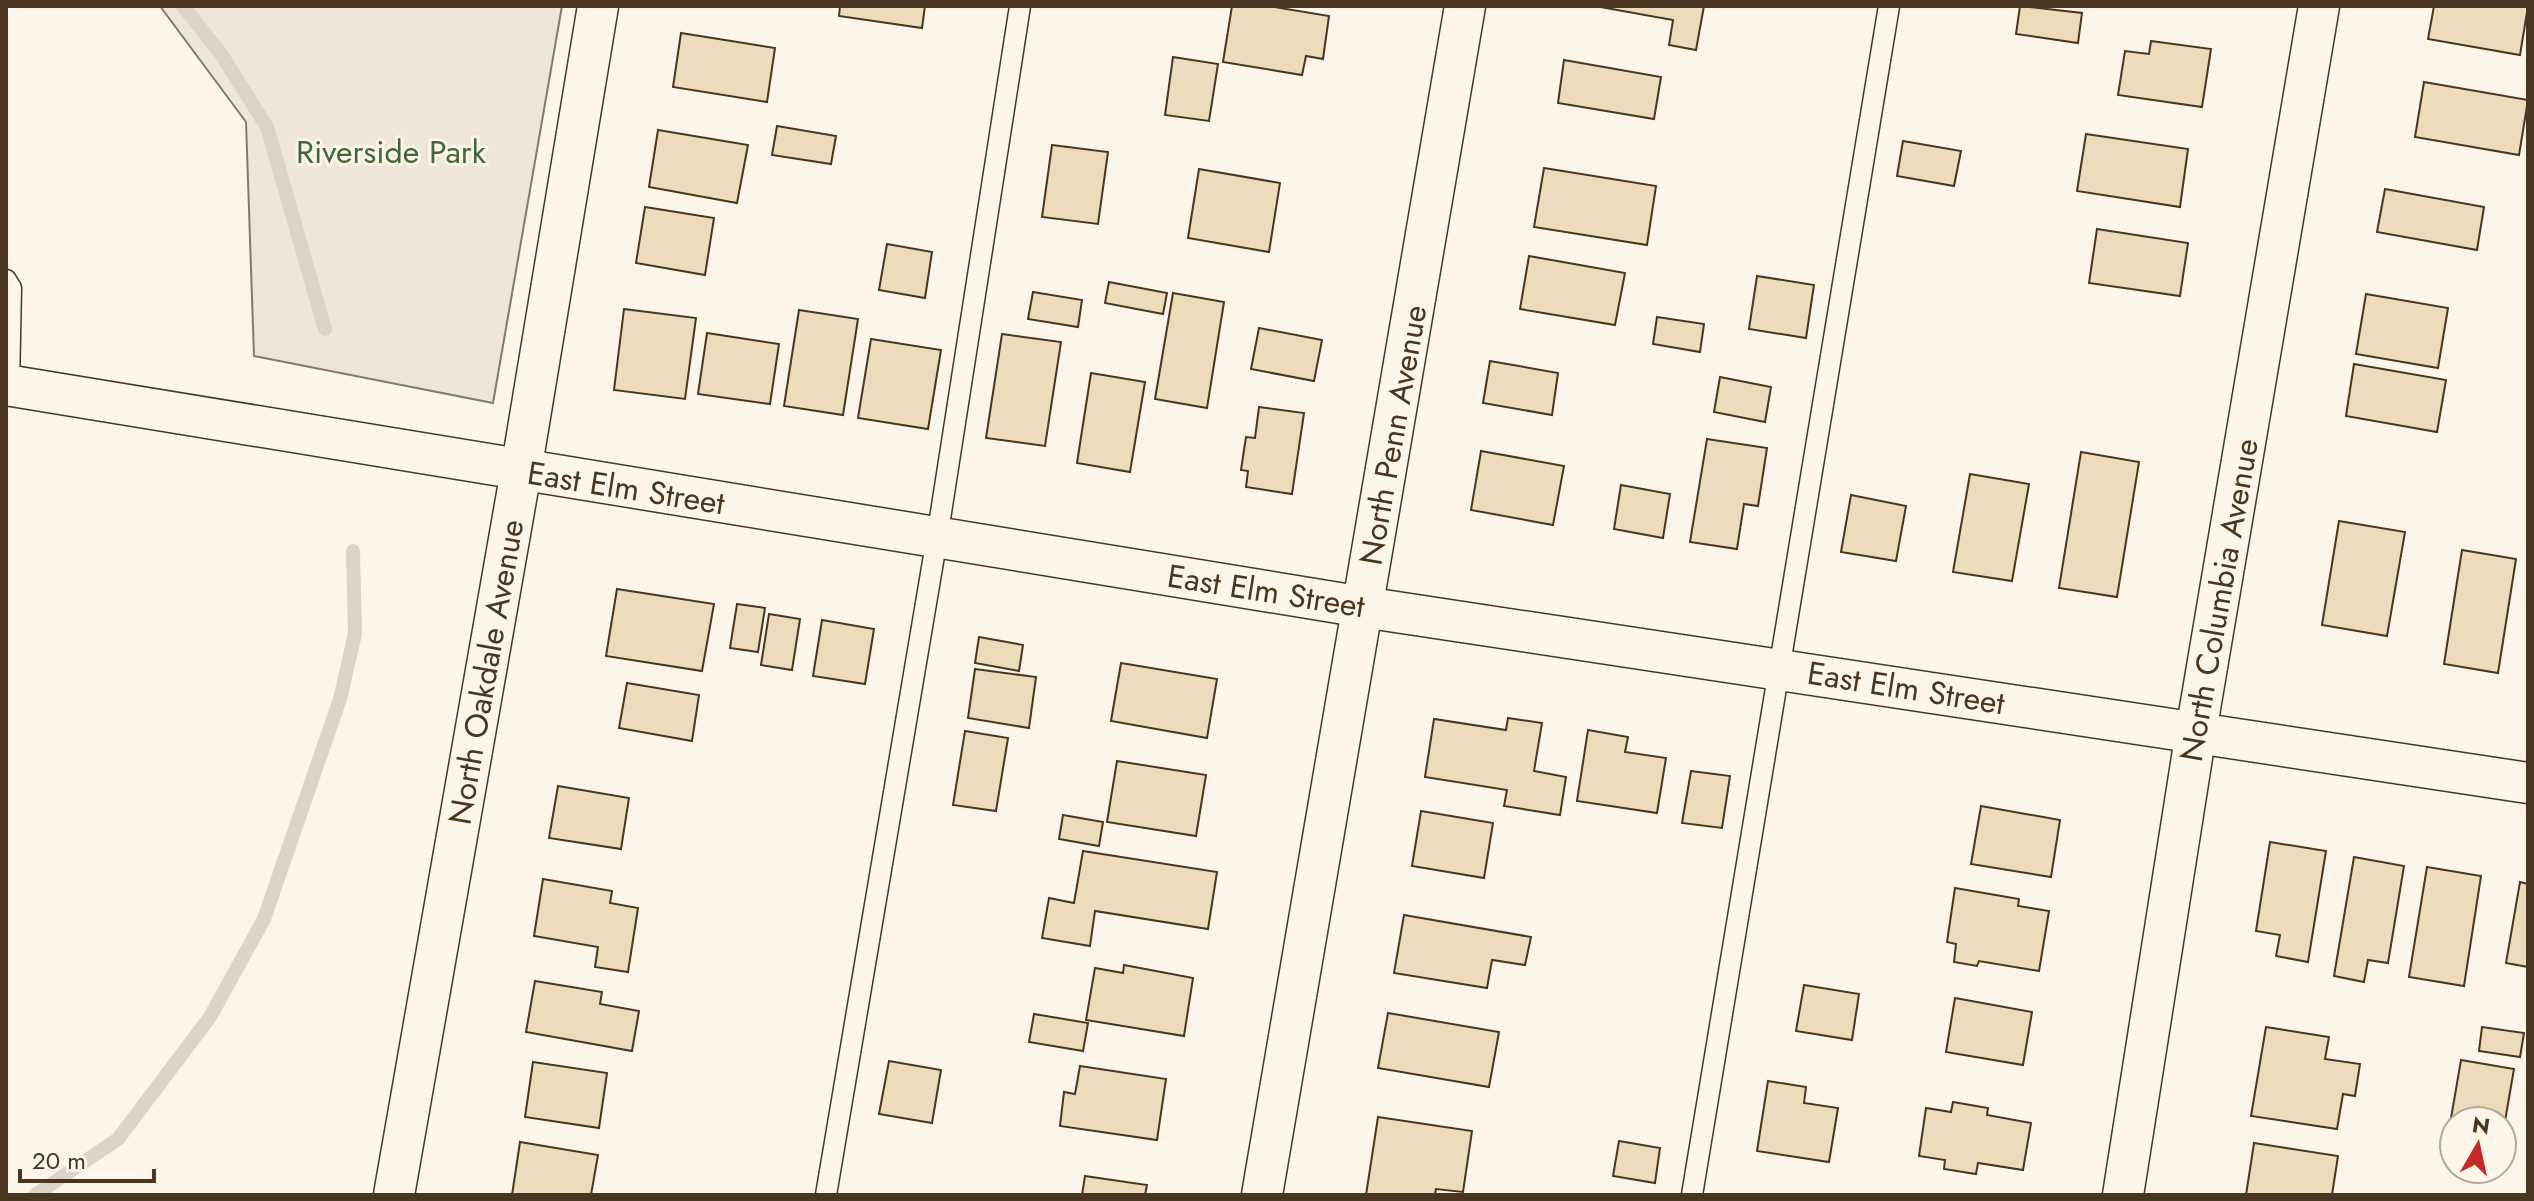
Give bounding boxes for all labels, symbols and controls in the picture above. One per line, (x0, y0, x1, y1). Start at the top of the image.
park label: Riverside Park (296, 129, 487, 175)
street label: North Penn Avenue (1347, 301, 1439, 569)
street label: North Columbia Avenue (2168, 435, 2270, 765)
street label: East Elm Street (524, 450, 728, 526)
street label: North Oakdale Avenue (437, 516, 535, 828)
street label: East Elm Street (1164, 553, 1368, 629)
street label: East Elm Street (1804, 650, 2008, 726)
north arrow (2438, 1105, 2518, 1185)
text: N (2470, 1108, 2492, 1142)
scale bar (20, 1133, 154, 1183)
text: 20 m (32, 1143, 86, 1178)

